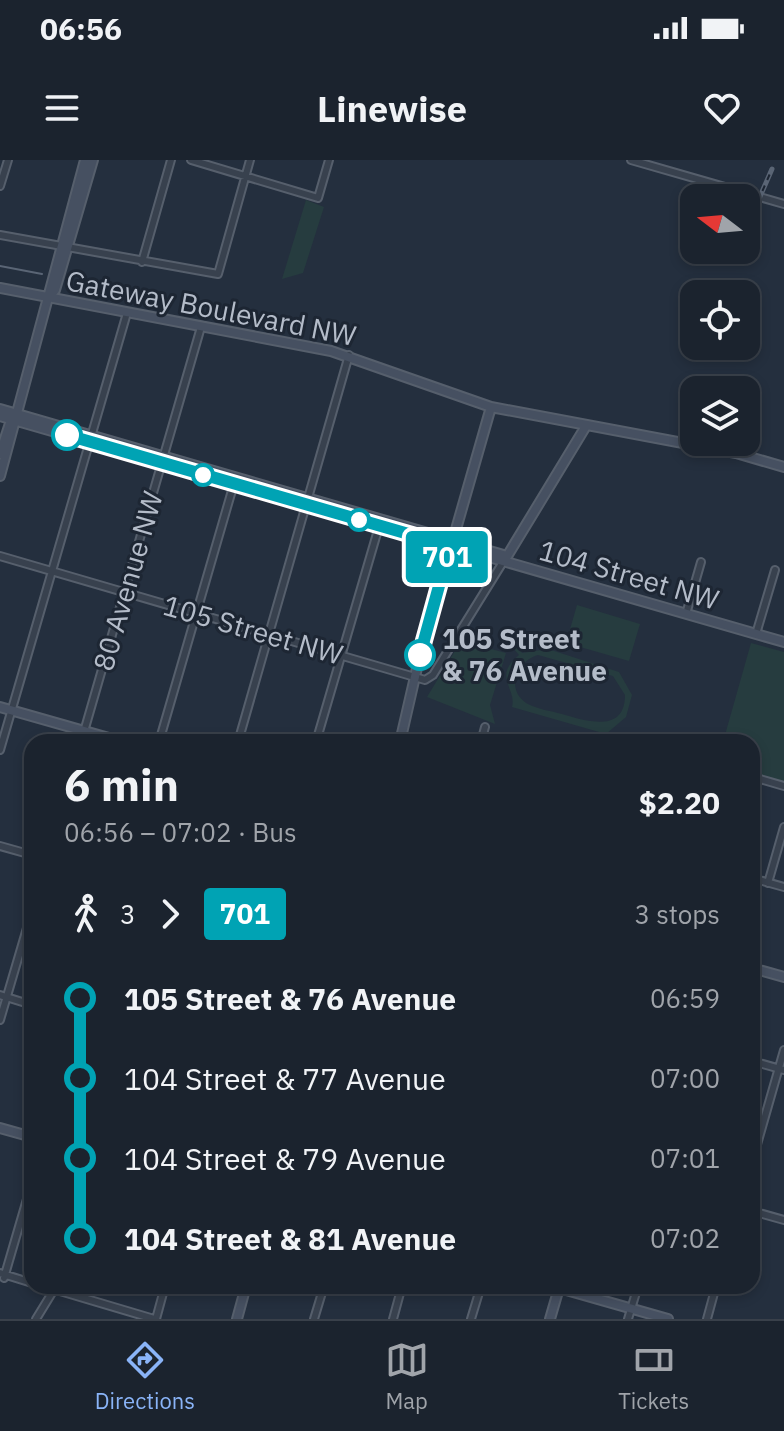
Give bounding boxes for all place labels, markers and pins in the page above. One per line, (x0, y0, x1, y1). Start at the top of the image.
unlabelled marker (52, 420, 82, 450)
unlabelled marker (192, 464, 214, 486)
unlabelled marker (348, 509, 370, 531)
place label: 105 Street & 76 Avenue (442, 620, 607, 689)
marker: 105 Street & 76 Avenue (405, 640, 435, 670)

